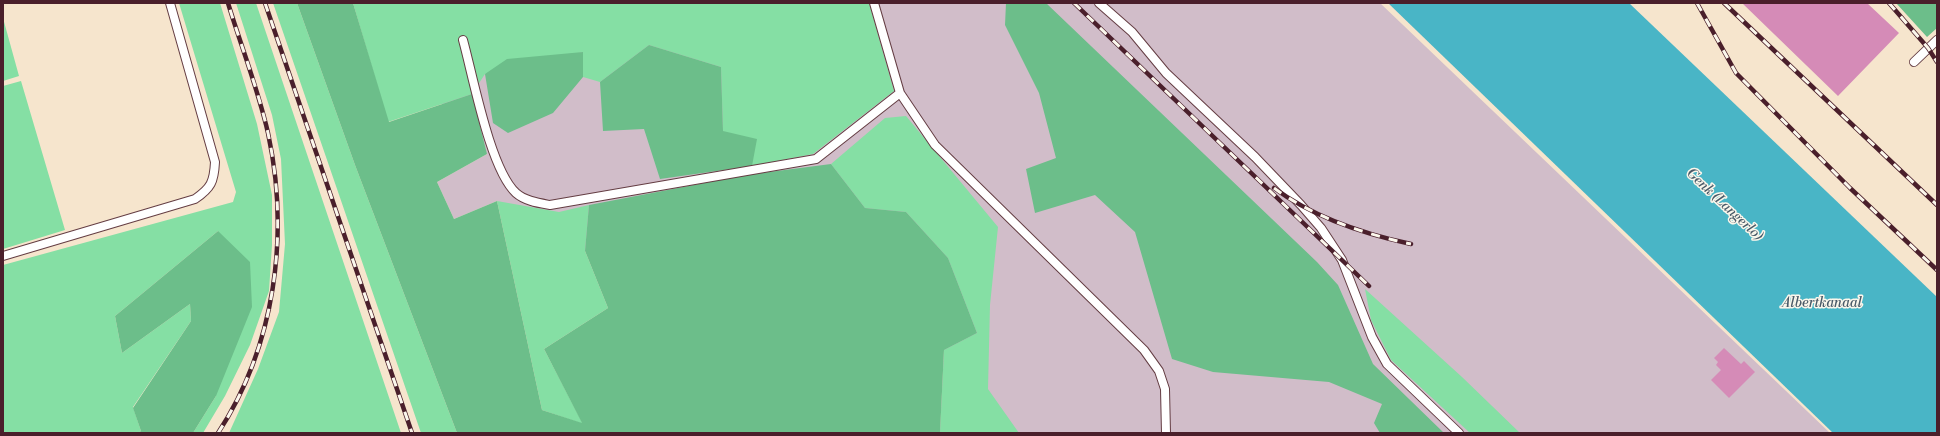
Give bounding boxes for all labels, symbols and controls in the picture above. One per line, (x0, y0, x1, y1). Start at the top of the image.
water label: Genk (Langerlo) (1682, 165, 1766, 245)
water label: Albertkanaal (1782, 296, 1862, 312)

